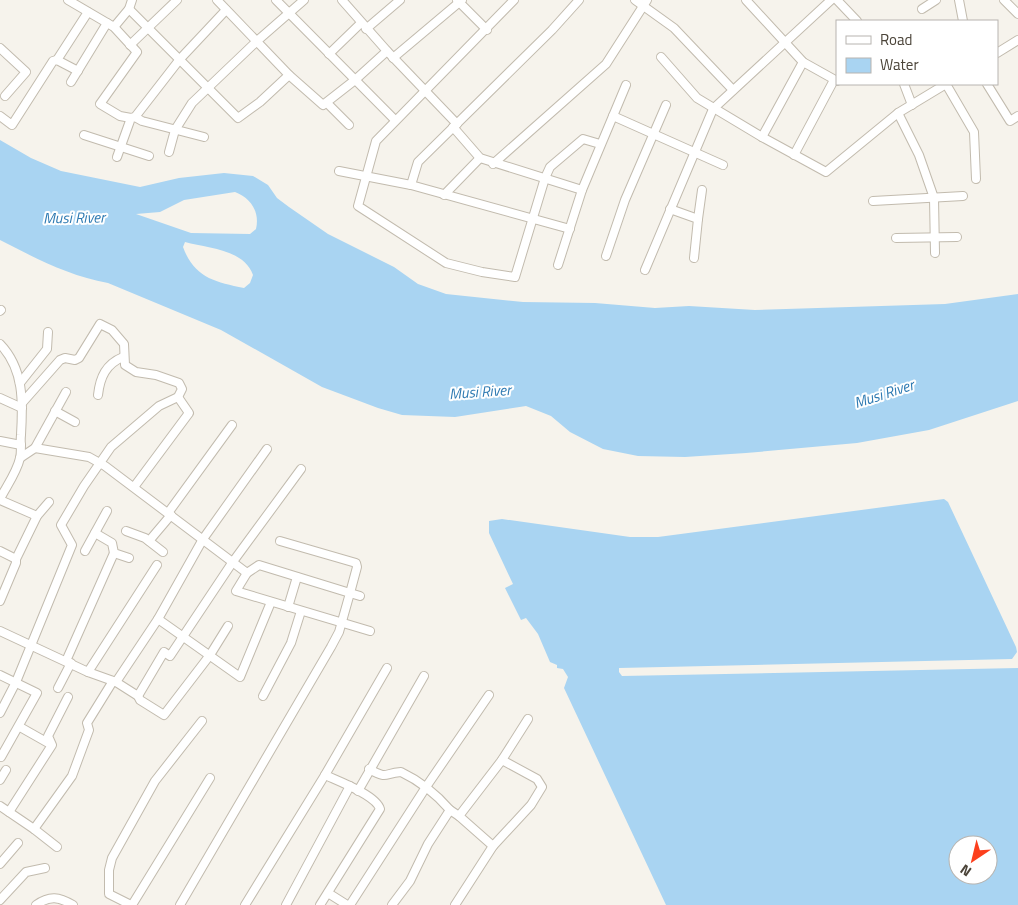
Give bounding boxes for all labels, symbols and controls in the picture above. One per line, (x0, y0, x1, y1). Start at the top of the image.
legend (836, 20, 998, 85)
text: Road (880, 28, 912, 51)
text: Water (880, 53, 919, 76)
water label: Musi River (43, 205, 107, 230)
water label: Musi River (851, 372, 919, 414)
water label: Musi River (448, 378, 514, 405)
north arrow (948, 835, 998, 885)
text: N (955, 860, 975, 882)

